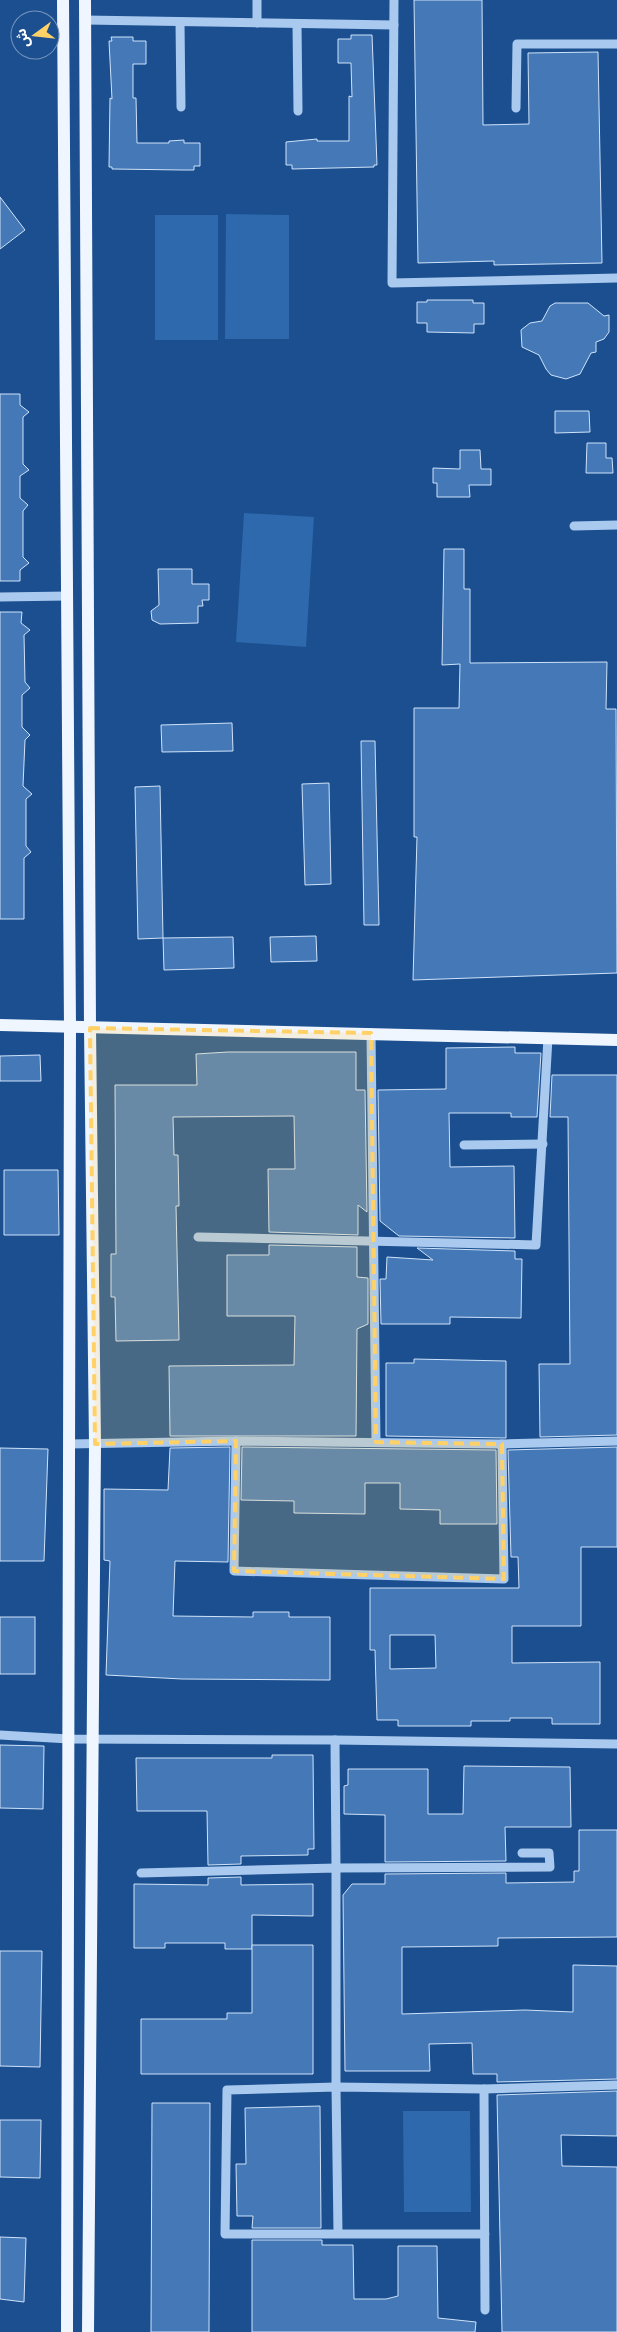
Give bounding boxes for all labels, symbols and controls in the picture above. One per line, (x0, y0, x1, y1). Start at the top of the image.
north arrow (10, 10, 60, 60)
text: ش (11, 27, 34, 50)

